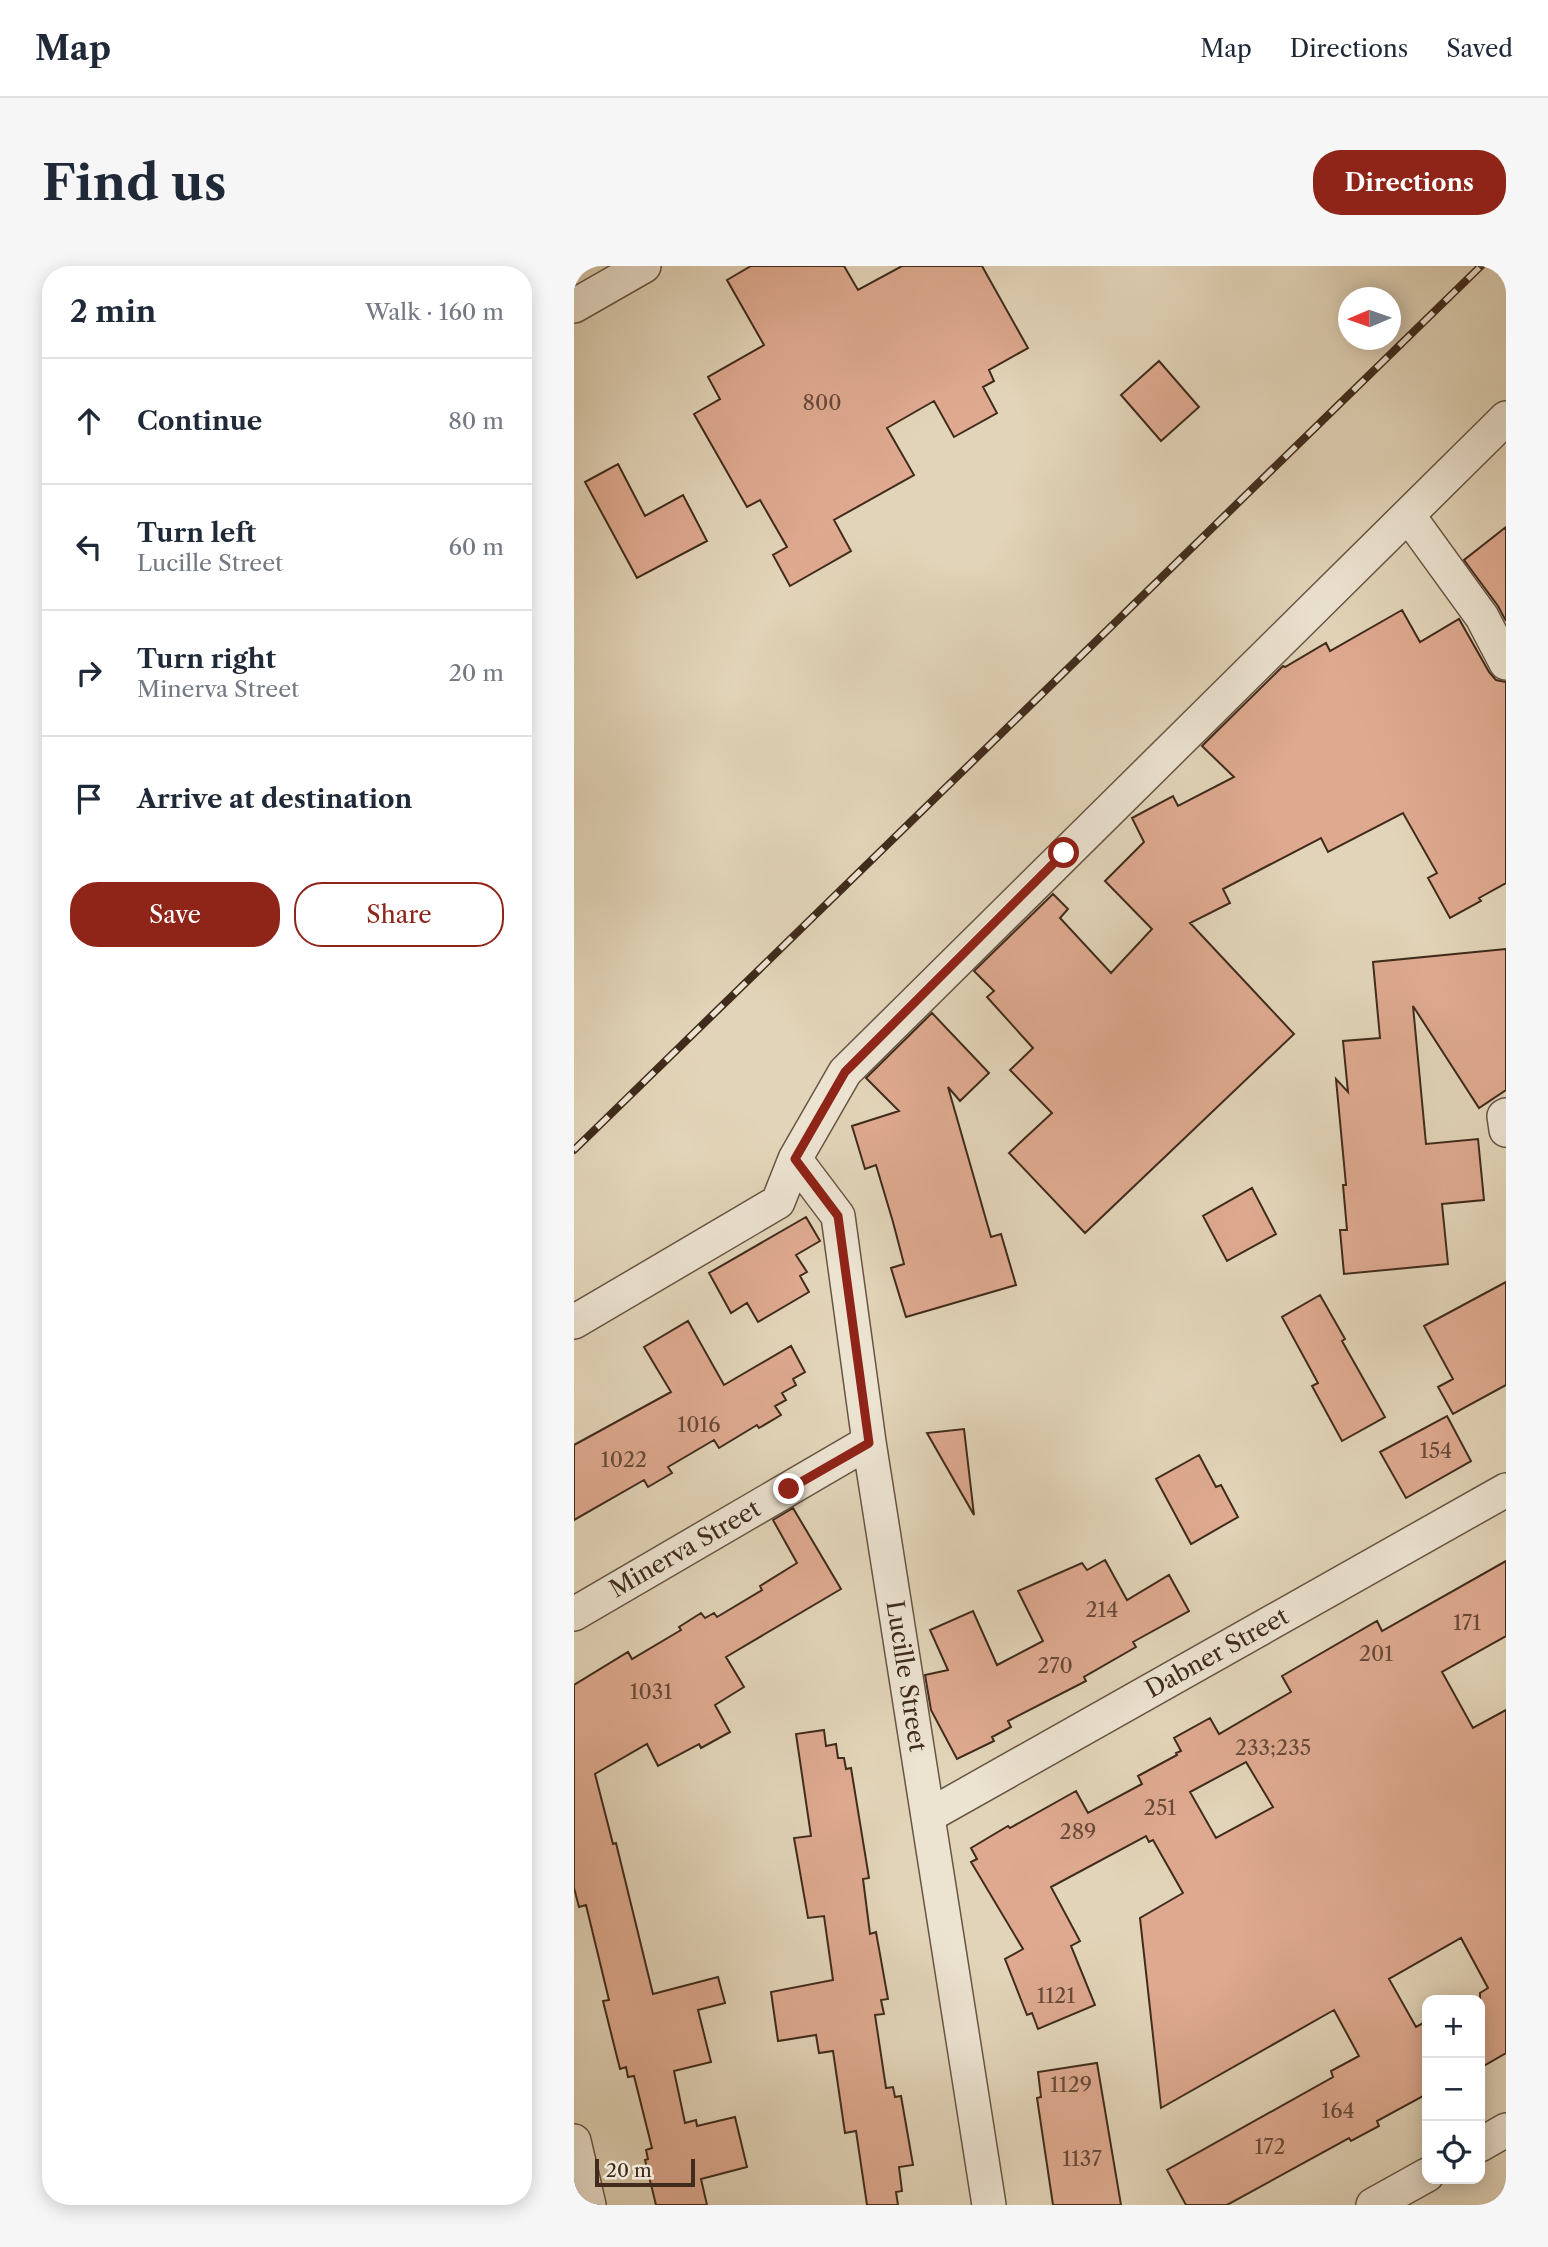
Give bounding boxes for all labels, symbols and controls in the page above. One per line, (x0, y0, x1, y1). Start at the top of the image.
text: Map (35, 28, 111, 69)
text: Map (1200, 34, 1252, 63)
text: Directions (1290, 34, 1408, 63)
text: Saved (1446, 34, 1513, 63)
button: Directions (1313, 150, 1506, 215)
text: Find us (42, 152, 226, 213)
north arrow (1338, 287, 1401, 350)
text: 2 min (70, 293, 156, 330)
text: Walk · 160 m (365, 298, 504, 326)
house number: 800 (802, 390, 842, 415)
icon: ahead (70, 402, 108, 440)
text: Continue (137, 405, 262, 437)
text: 80 m (448, 407, 504, 435)
text: Turn left (137, 517, 256, 549)
icon: left (70, 528, 108, 566)
text: 60 m (448, 533, 504, 561)
text: Lucille Street (137, 549, 283, 577)
text: Turn right (137, 643, 276, 675)
icon: right (70, 654, 108, 692)
text: 20 m (449, 659, 504, 687)
text: Minerva Street (137, 675, 299, 703)
icon: arrive (70, 780, 108, 818)
text: Arrive at destination (137, 783, 412, 815)
route start (1048, 837, 1079, 868)
button: Save (70, 882, 280, 947)
button: Share (294, 882, 504, 947)
house number: 1016 (677, 1412, 721, 1437)
house number: 154 (1420, 1438, 1452, 1463)
house number: 1022 (601, 1447, 647, 1472)
route end (773, 1473, 804, 1504)
street label: Minerva Street (604, 1493, 766, 1603)
house number: 214 (1085, 1597, 1119, 1622)
street label: Lucille Street (880, 1598, 933, 1754)
street label: Dabner Street (1140, 1601, 1294, 1704)
house number: 171 (1453, 1610, 1481, 1635)
house number: 201 (1359, 1641, 1393, 1666)
house number: 270 (1037, 1653, 1073, 1678)
house number: 1031 (630, 1679, 672, 1704)
house number: 233;235 (1235, 1735, 1311, 1760)
house number: 251 (1144, 1795, 1176, 1820)
house number: 289 (1060, 1819, 1096, 1844)
house number: 1121 (1037, 1983, 1075, 2008)
map controls (1422, 1995, 1485, 2184)
button: + (1422, 1995, 1485, 2058)
button: − (1422, 2058, 1485, 2121)
house number: 1129 (1050, 2072, 1092, 2097)
house number: 164 (1321, 2098, 1355, 2123)
button: locate (1422, 2121, 1485, 2184)
house number: 172 (1254, 2134, 1286, 2159)
house number: 1137 (1062, 2146, 1102, 2171)
scale bar (595, 2156, 695, 2188)
text: 20 m (606, 2159, 652, 2182)

